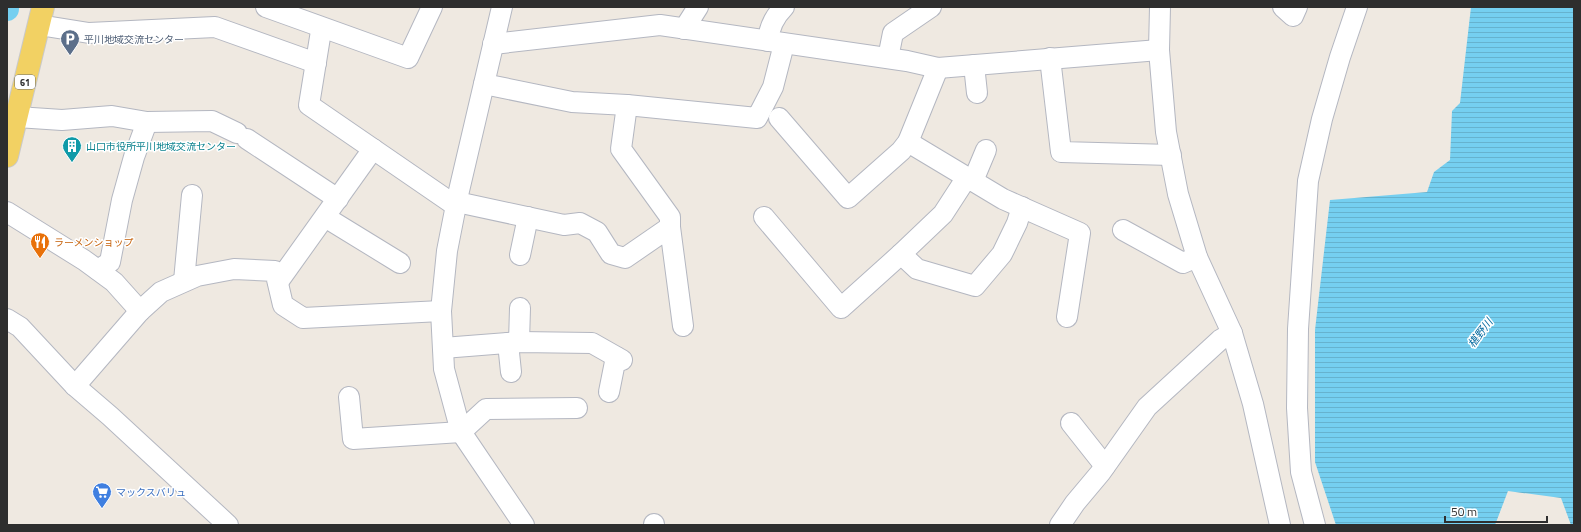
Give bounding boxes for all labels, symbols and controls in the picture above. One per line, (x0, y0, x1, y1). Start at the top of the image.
parking icon: 平川地域交流センター (59, 28, 81, 56)
place label: 平川地域交流センター (84, 32, 184, 47)
road number: 61 (15, 75, 35, 89)
building icon: 山口市役所平川地域交流センター (61, 135, 83, 163)
place label: 山口市役所平川地域交流センター (86, 139, 236, 154)
restaurant icon: ラーメンショップ (29, 231, 51, 259)
place label: ラーメンショップ (54, 235, 134, 250)
water label: 椹野川 (1464, 314, 1497, 351)
supermarket icon: マックスバリュ (91, 481, 113, 509)
place label: マックスバリュ (116, 485, 186, 500)
scale bar (1445, 498, 1547, 524)
text: 50 m (1451, 502, 1477, 521)

